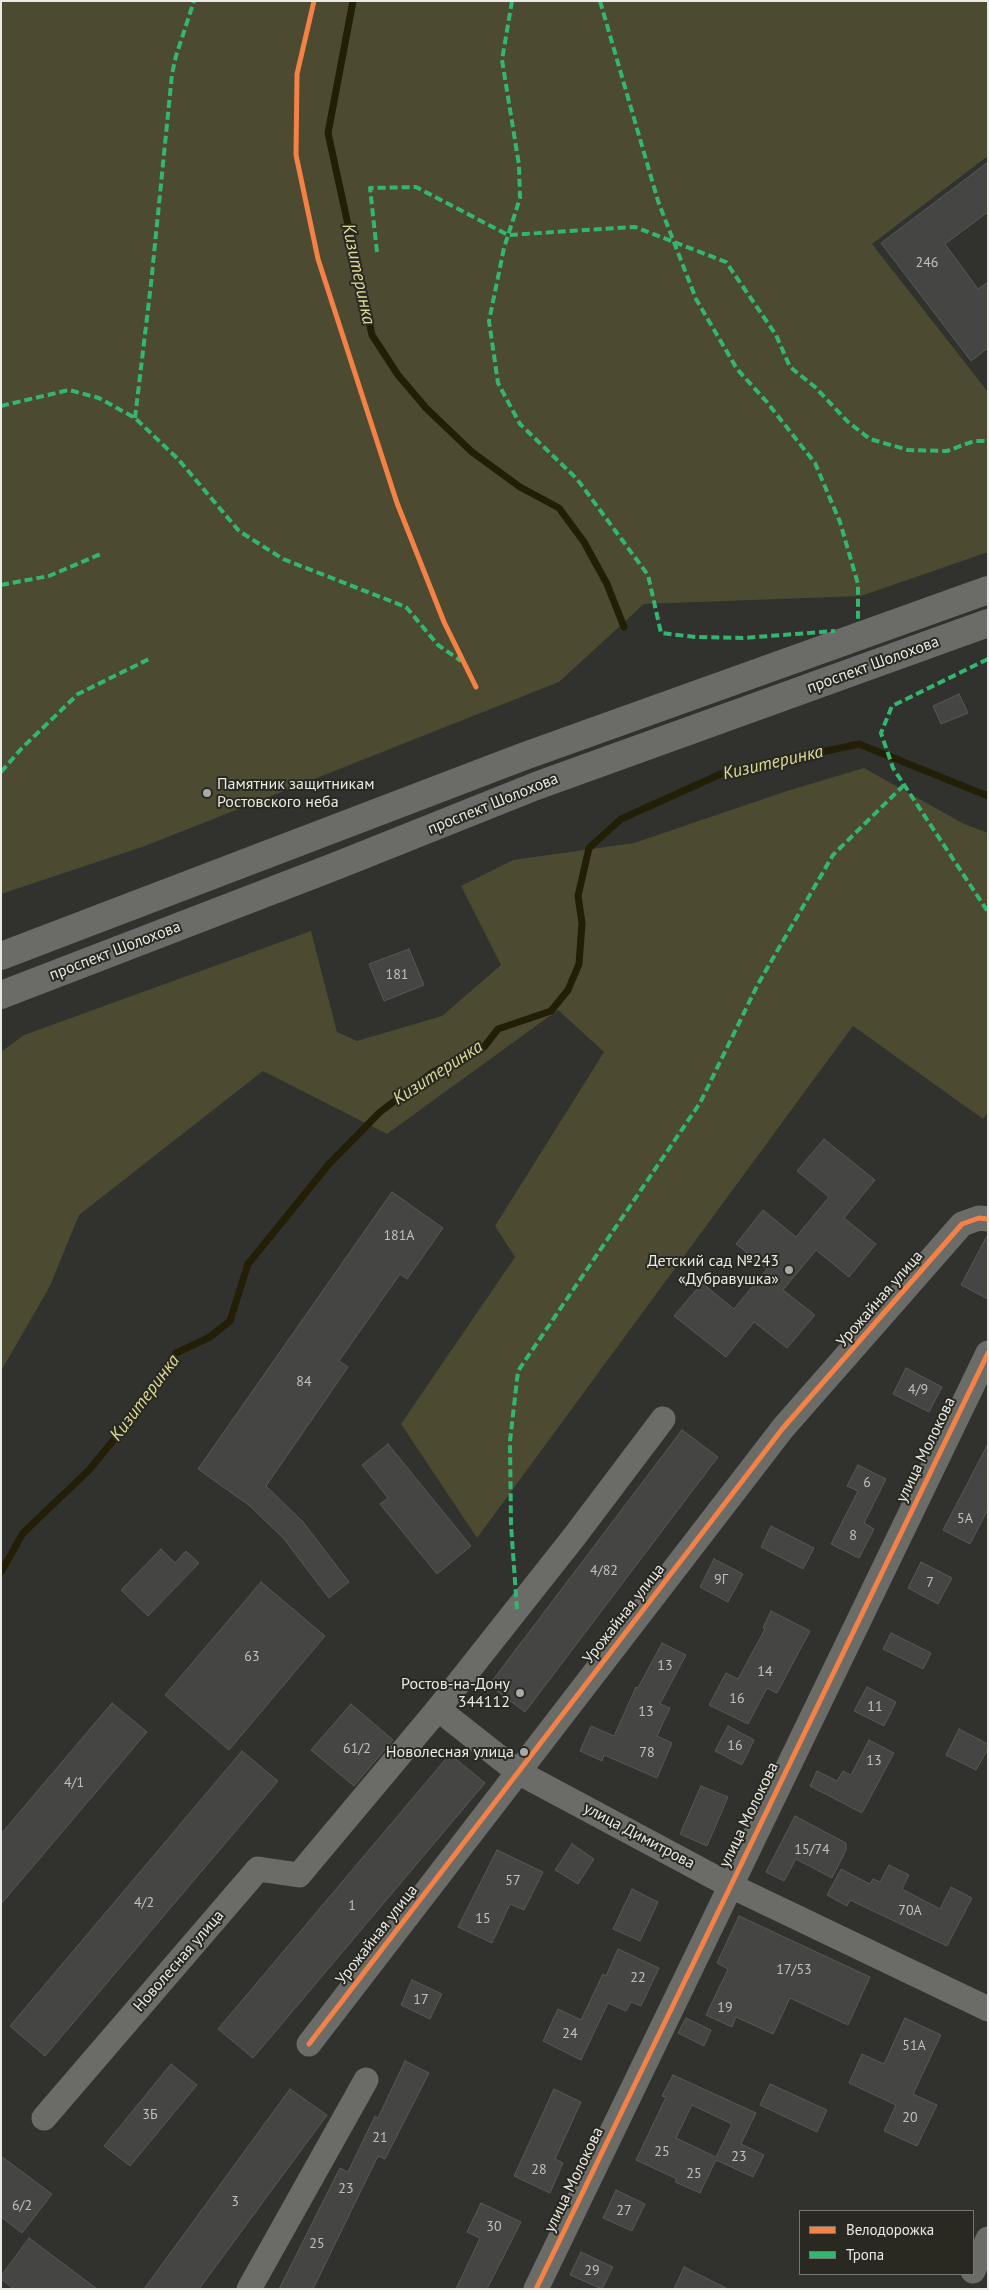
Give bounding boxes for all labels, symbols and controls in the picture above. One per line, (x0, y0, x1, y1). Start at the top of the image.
water label: Кизитеринка (337, 222, 379, 326)
house number: 246 (916, 255, 938, 271)
street label: проспект Шолохова (804, 632, 942, 698)
water label: Кизитеринка (721, 741, 825, 785)
street label: проспект Шолохова (425, 769, 561, 839)
place label: Памятник защитникам Ростовского неба (217, 774, 374, 812)
marker: Памятник защитникам Ростовского неба (201, 787, 213, 799)
street label: проспект Шолохова (47, 917, 183, 985)
house number: 181 (386, 967, 408, 983)
water label: Кизитеринка (389, 1036, 487, 1110)
house number: 181А (383, 1228, 415, 1244)
street label: Урожайная улица (833, 1247, 927, 1351)
place label: Детский сад №243 «Дубравушка» (647, 1251, 779, 1289)
marker: Детский сад №243 «Дубравушка» (783, 1264, 795, 1276)
water label: Кизитеринка (106, 1351, 184, 1445)
house number: 84 (296, 1374, 312, 1390)
house number: 4/9 (908, 1382, 928, 1398)
street label: улица Молокова (892, 1394, 960, 1506)
house number: 6 (863, 1475, 871, 1491)
house number: 5А (957, 1511, 973, 1527)
house number: 8 (849, 1528, 857, 1544)
street label: Урожайная улица (579, 1560, 669, 1668)
house number: 4/82 (590, 1563, 618, 1579)
house number: 9Г (714, 1572, 728, 1588)
house number: 7 (926, 1575, 934, 1591)
house number: 63 (244, 1649, 260, 1665)
house number: 13 (657, 1658, 673, 1674)
house number: 14 (757, 1664, 773, 1680)
place label: Ростов-на-Дону 344112 (401, 1674, 510, 1712)
marker: Ростов-на-Дону 344112 (514, 1687, 526, 1699)
house number: 16 (729, 1691, 745, 1707)
house number: 11 (867, 1699, 883, 1715)
house number: 13 (638, 1704, 654, 1720)
house number: 16 (727, 1738, 743, 1754)
house number: 61/2 (343, 1741, 371, 1757)
place label: Новолесная улица (386, 1742, 514, 1762)
house number: 78 (639, 1745, 655, 1761)
marker: Новолесная улица (518, 1746, 530, 1758)
house number: 13 (866, 1753, 882, 1769)
street label: улица Молокова (715, 1759, 783, 1871)
house number: 4/1 (64, 1775, 84, 1791)
street label: улица Димитрова (580, 1799, 698, 1873)
house number: 15/74 (794, 1842, 830, 1858)
house number: 57 (505, 1873, 521, 1889)
street label: Урожайная улица (332, 1881, 422, 1989)
house number: 4/2 (134, 1895, 154, 1911)
house number: 1 (348, 1898, 356, 1914)
house number: 70А (898, 1903, 922, 1919)
street label: Новолесная улица (130, 1906, 228, 2016)
house number: 15 (475, 1911, 491, 1927)
house number: 17/53 (776, 1962, 812, 1978)
house number: 22 (630, 1970, 646, 1986)
house number: 17 (413, 1992, 429, 2008)
house number: 19 (717, 2000, 733, 2016)
house number: 24 (562, 2026, 578, 2042)
house number: 51А (902, 2038, 926, 2054)
house number: 3Б (142, 2107, 158, 2123)
house number: 20 (902, 2110, 918, 2126)
street label: улица Молокова (540, 2124, 608, 2236)
house number: 21 (372, 2130, 388, 2146)
house number: 25 (654, 2144, 670, 2160)
house number: 23 (731, 2149, 747, 2165)
house number: 28 (531, 2162, 547, 2178)
house number: 25 (686, 2166, 702, 2182)
house number: 23 (338, 2181, 354, 2197)
house number: 3 (231, 2194, 239, 2210)
house number: 6/2 (12, 2198, 32, 2214)
house number: 27 (616, 2203, 632, 2219)
legend (799, 2210, 974, 2275)
house number: 30 (486, 2219, 502, 2235)
text: Велодорожка (846, 2220, 934, 2239)
house number: 25 (309, 2236, 325, 2252)
text: Тропа (846, 2245, 884, 2264)
house number: 29 (584, 2263, 600, 2279)

